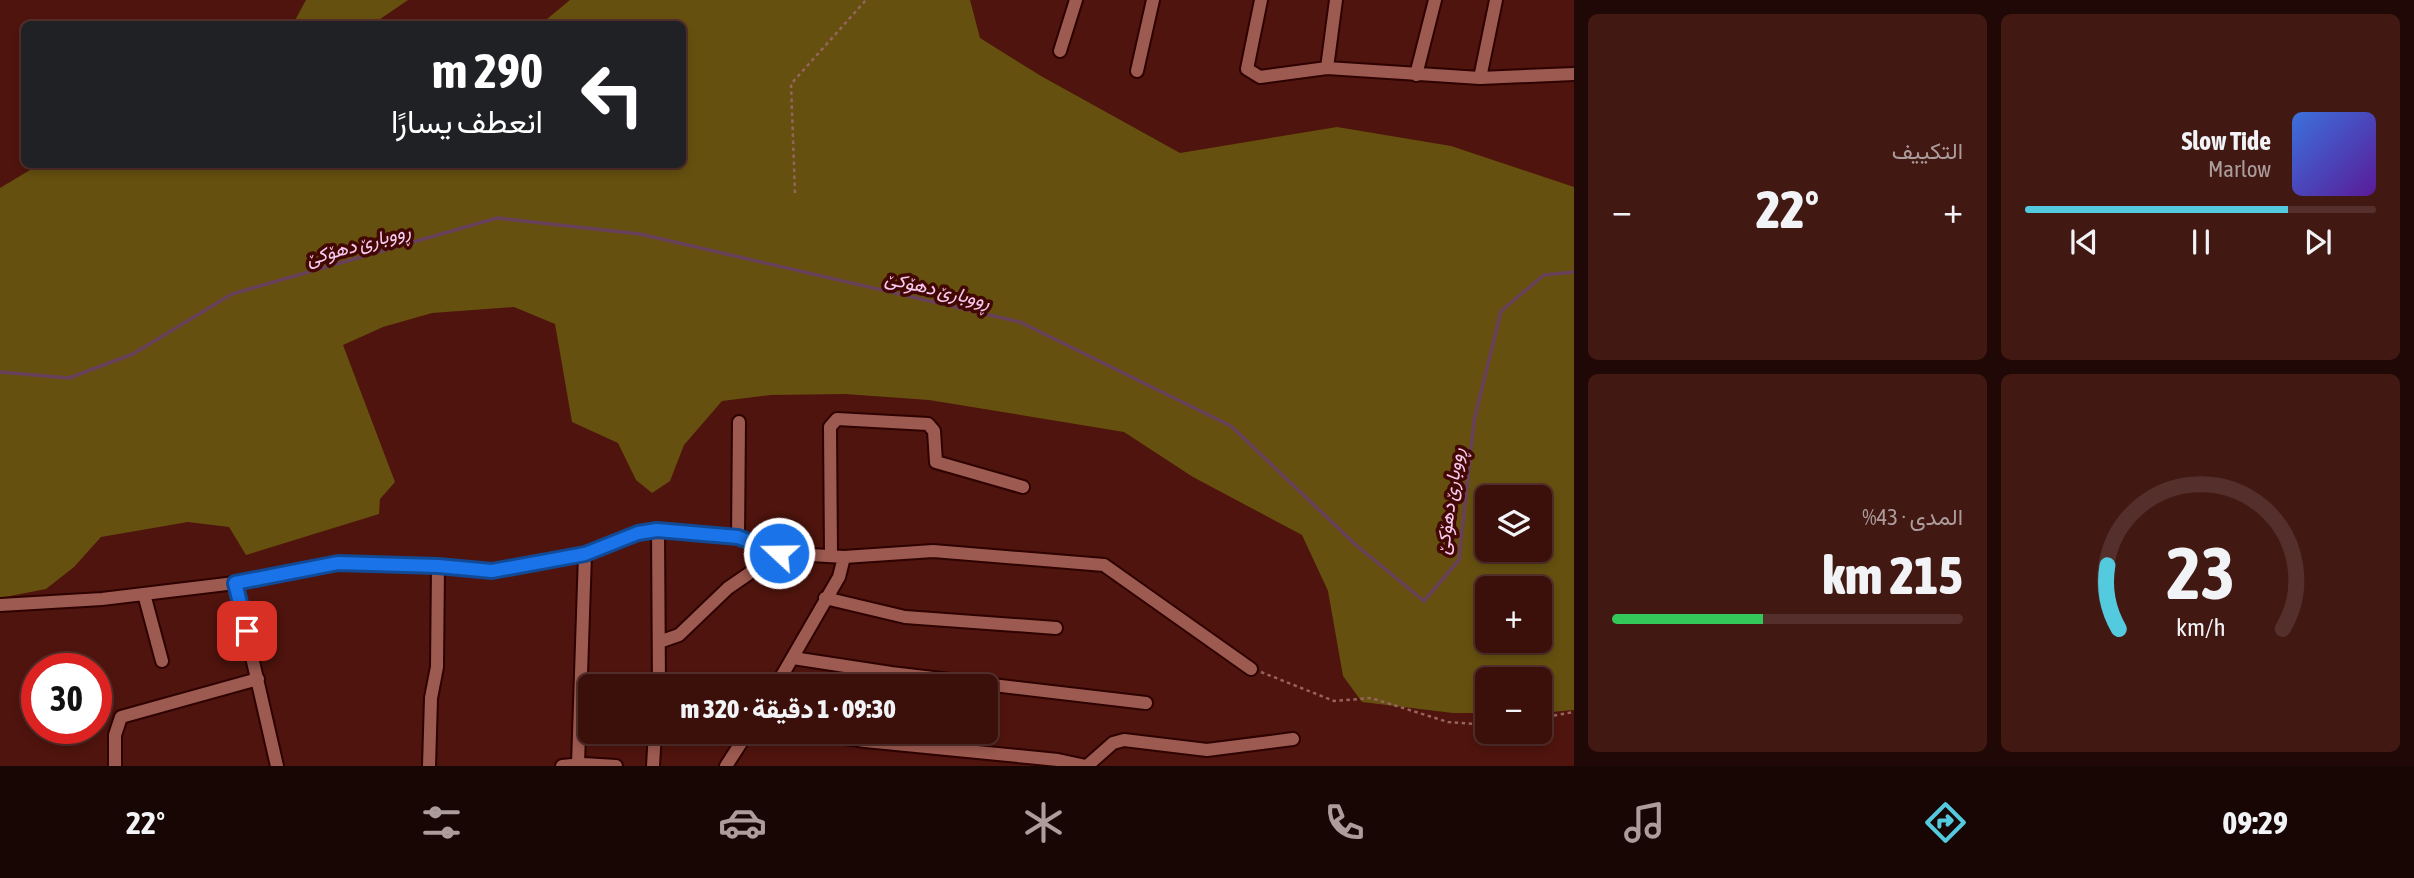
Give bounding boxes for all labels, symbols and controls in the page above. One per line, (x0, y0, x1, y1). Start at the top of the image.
text: 290 m (432, 42, 543, 98)
icon: left (567, 49, 658, 140)
text: انعطف يسارًا (391, 103, 543, 140)
text: Slow Tide (2181, 126, 2271, 156)
text: التكييف (1892, 138, 1963, 164)
text: Marlow (2208, 156, 2271, 182)
text: 22° (1756, 179, 1819, 239)
text: − (1612, 188, 1632, 231)
text: + (1943, 188, 1963, 231)
water label: ڕووبارێ دهۆكێ (303, 218, 415, 274)
icon: previous (2065, 223, 2103, 261)
icon: pause (2182, 223, 2220, 261)
icon: next (2299, 223, 2337, 261)
water label: ڕووبارێ دهۆكێ (882, 266, 993, 317)
water label: ڕووبارێ دهۆكێ (1431, 446, 1472, 557)
map controls (1475, 485, 1552, 744)
button: layers (1475, 485, 1552, 562)
text: المدى · 43% (1862, 504, 1963, 530)
position arrow (742, 516, 816, 590)
text: 23 (2166, 531, 2235, 614)
text: 215 km (1822, 545, 1963, 605)
button: + (1475, 576, 1552, 653)
pin (217, 601, 277, 661)
icon: arrive (228, 612, 266, 650)
text: km/h (2176, 613, 2225, 641)
speed limit sign: 30 (21, 653, 112, 744)
button: − (1475, 667, 1552, 744)
text: 09:30 · 1 دقيقة · 320 m (680, 694, 896, 724)
icon: filters (417, 798, 466, 847)
icon: car (718, 798, 767, 847)
icon: climate (1019, 798, 1068, 847)
icon: phone (1320, 798, 1369, 847)
icon: music (1620, 798, 1669, 847)
icon: directions (1921, 798, 1970, 847)
text: 22° (126, 804, 165, 841)
text: 09:29 (2222, 804, 2288, 841)

